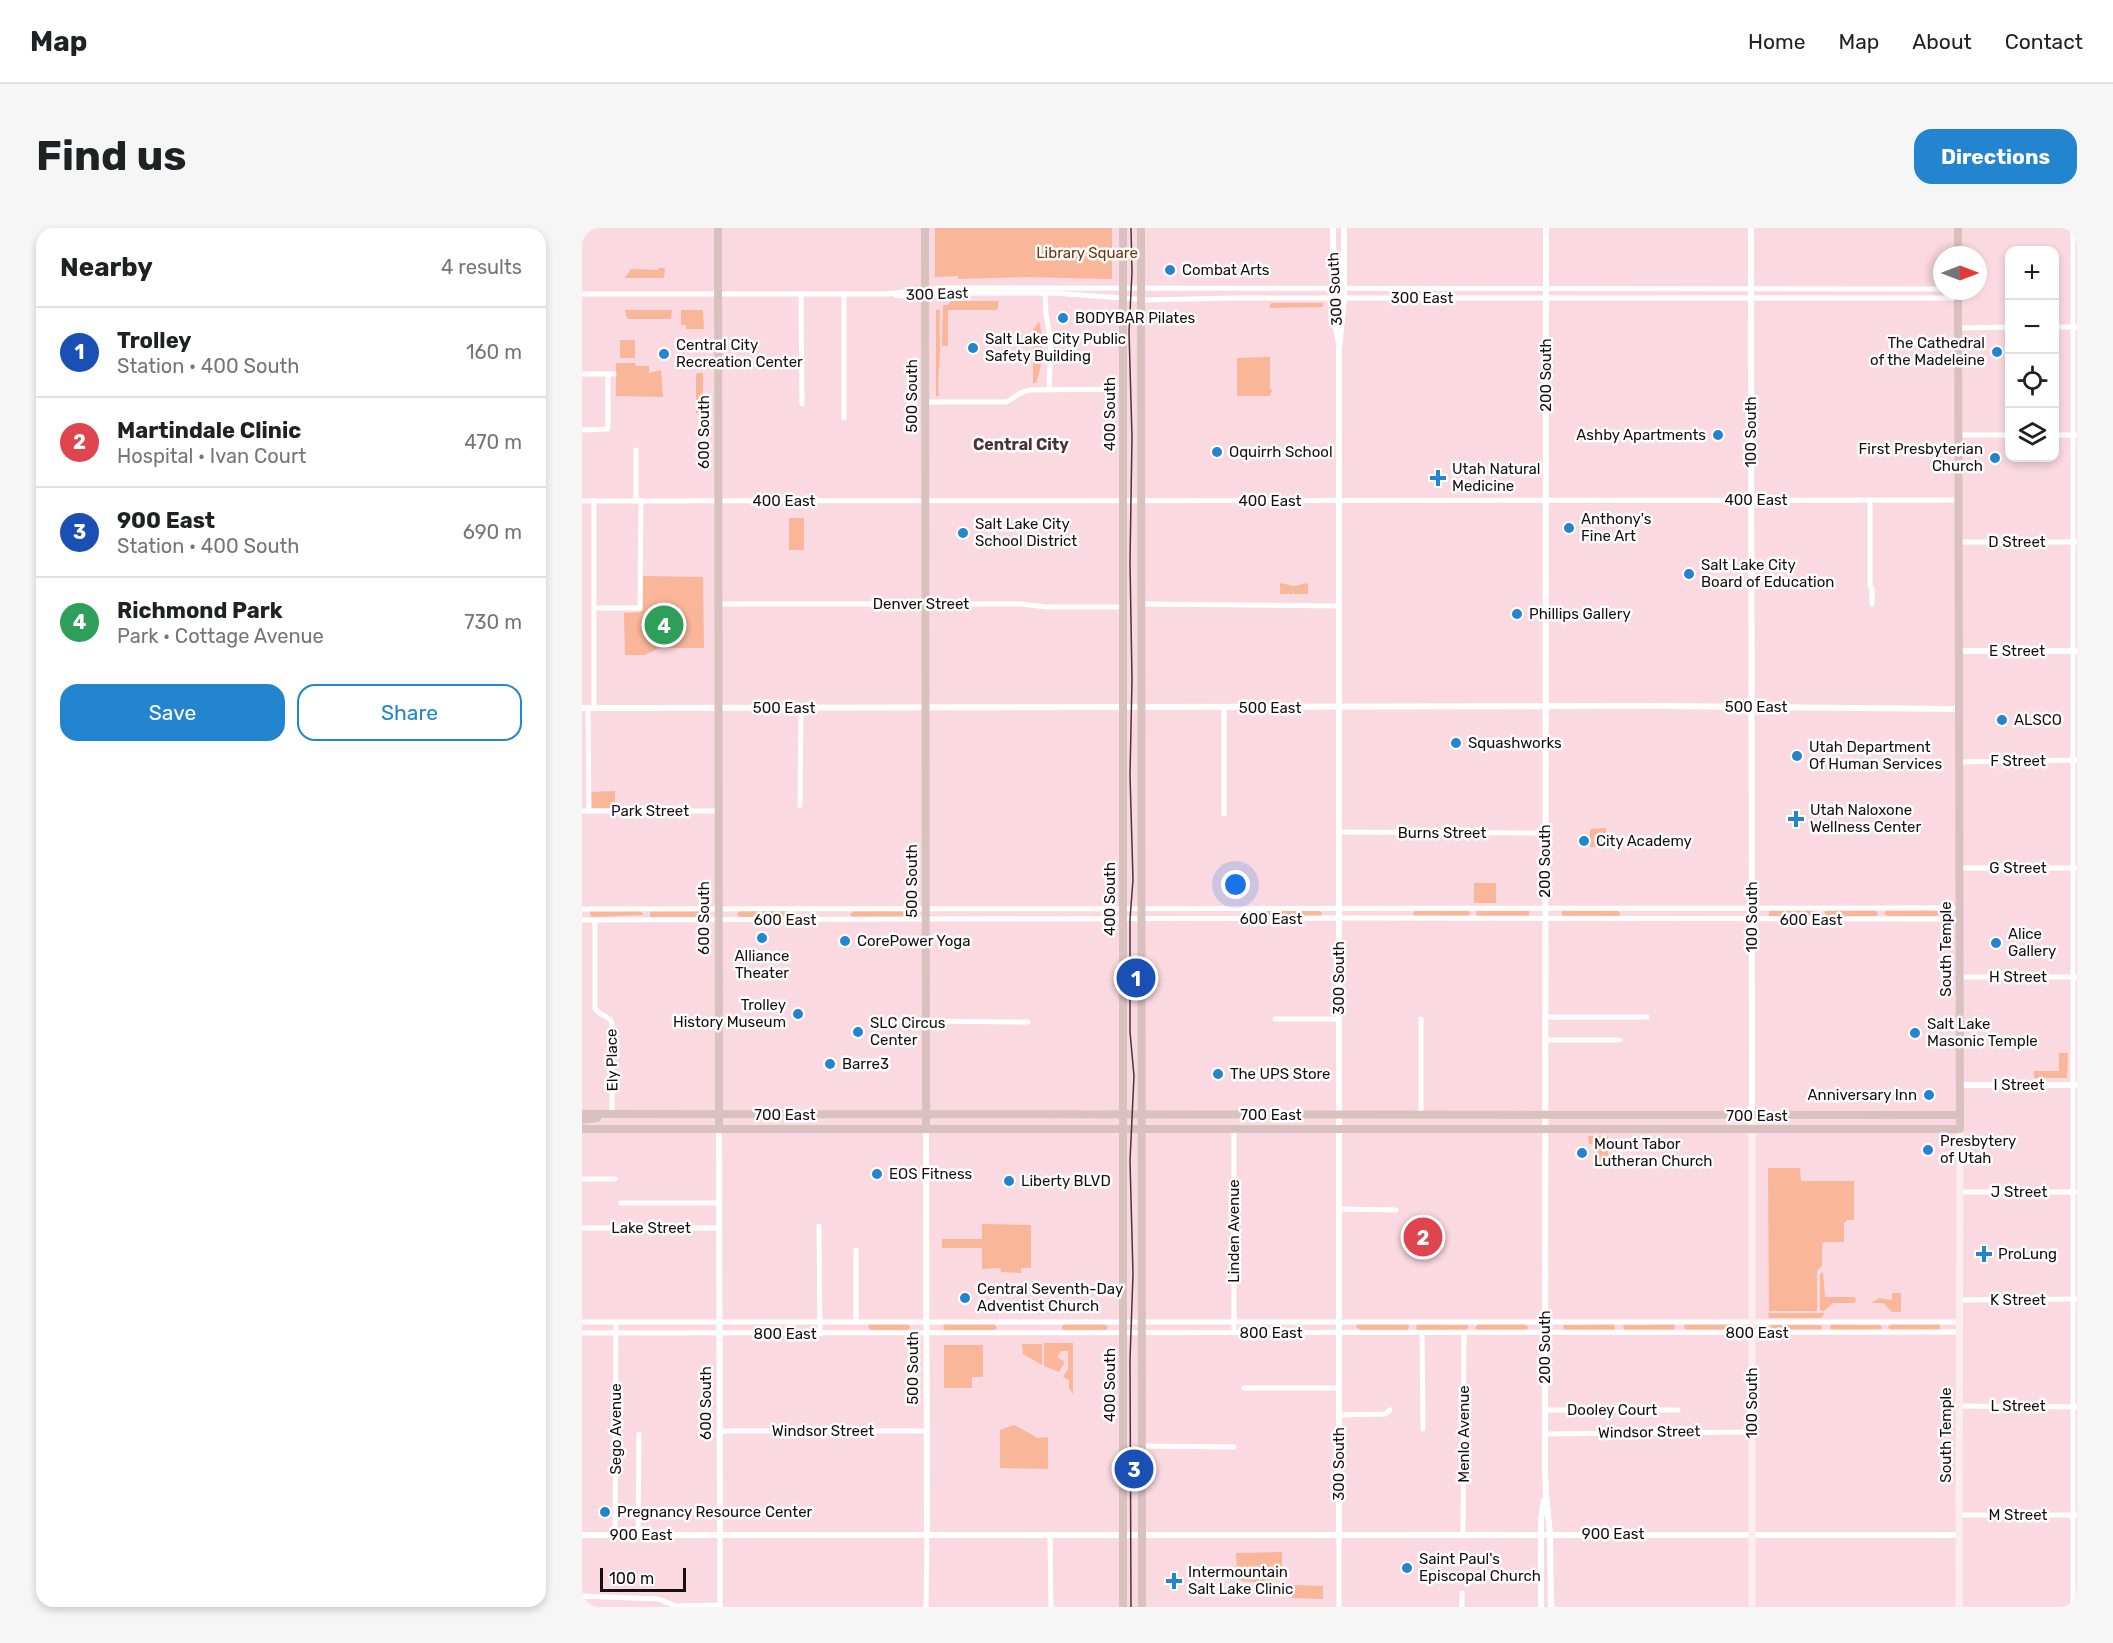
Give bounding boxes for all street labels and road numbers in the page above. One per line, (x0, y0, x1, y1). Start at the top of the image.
street label: 300 South (1324, 252, 1346, 326)
street label: 300 East (905, 284, 969, 304)
street label: 300 East (1391, 289, 1453, 307)
street label: 200 South (1537, 338, 1555, 412)
street label: 500 South (903, 359, 921, 433)
street label: 400 South (1101, 377, 1119, 451)
street label: 600 South (695, 395, 713, 469)
street label: 100 South (1742, 396, 1760, 468)
street label: 400 East (1725, 491, 1788, 509)
street label: 400 East (753, 492, 816, 510)
street label: 400 East (1239, 492, 1302, 510)
street label: D Street (1988, 533, 2046, 551)
street label: Denver Street (873, 595, 969, 613)
street label: E Street (1989, 642, 2045, 660)
street label: 500 East (1725, 698, 1787, 716)
street label: 500 East (753, 699, 815, 717)
street label: 500 East (1239, 699, 1301, 717)
street label: F Street (1990, 752, 2046, 770)
street label: Park Street (611, 802, 689, 820)
street label: Burns Street (1398, 824, 1486, 842)
street label: 200 South (1536, 824, 1554, 898)
street label: 500 South (903, 844, 921, 918)
street label: G Street (1989, 859, 2047, 877)
street label: 400 South (1101, 862, 1119, 936)
street label: 600 South (695, 881, 713, 955)
street label: 100 South (1743, 881, 1761, 953)
street label: South Temple (1937, 901, 1955, 997)
street label: 600 East (1240, 910, 1302, 928)
street label: 600 East (754, 911, 816, 929)
street label: 600 East (1780, 911, 1842, 929)
street label: 300 South (1330, 941, 1348, 1015)
street label: H Street (1989, 968, 2047, 986)
street label: Ely Place (602, 1029, 622, 1091)
street label: I Street (1993, 1076, 2045, 1094)
street label: 700 East (754, 1106, 816, 1124)
street label: 700 East (1240, 1106, 1302, 1124)
street label: 700 East (1726, 1107, 1788, 1125)
street label: Linden Avenue (1225, 1179, 1243, 1283)
street label: J Street (1991, 1183, 2047, 1201)
street label: Lake Street (611, 1219, 691, 1237)
street label: K Street (1990, 1291, 2046, 1309)
street label: 200 South (1536, 1310, 1554, 1384)
street label: 800 East (1239, 1324, 1303, 1342)
street label: 800 East (1725, 1324, 1789, 1342)
street label: 800 East (753, 1325, 817, 1343)
street label: 500 South (904, 1331, 922, 1405)
street label: 400 South (1101, 1348, 1119, 1422)
street label: 600 South (697, 1366, 715, 1440)
street label: 100 South (1743, 1367, 1761, 1439)
street label: Sego Avenue (607, 1383, 625, 1475)
street label: Menlo Avenue (1455, 1385, 1473, 1483)
street label: South Temple (1937, 1387, 1955, 1483)
street label: L Street (1990, 1397, 2046, 1415)
street label: Dooley Court (1567, 1401, 1657, 1419)
street label: Windsor Street (772, 1422, 874, 1440)
street label: Windsor Street (1598, 1422, 1700, 1442)
street label: 300 South (1330, 1427, 1348, 1501)
street label: M Street (1989, 1506, 2048, 1524)
street label: 900 East (1582, 1525, 1644, 1543)
street label: 900 East (610, 1526, 672, 1544)

